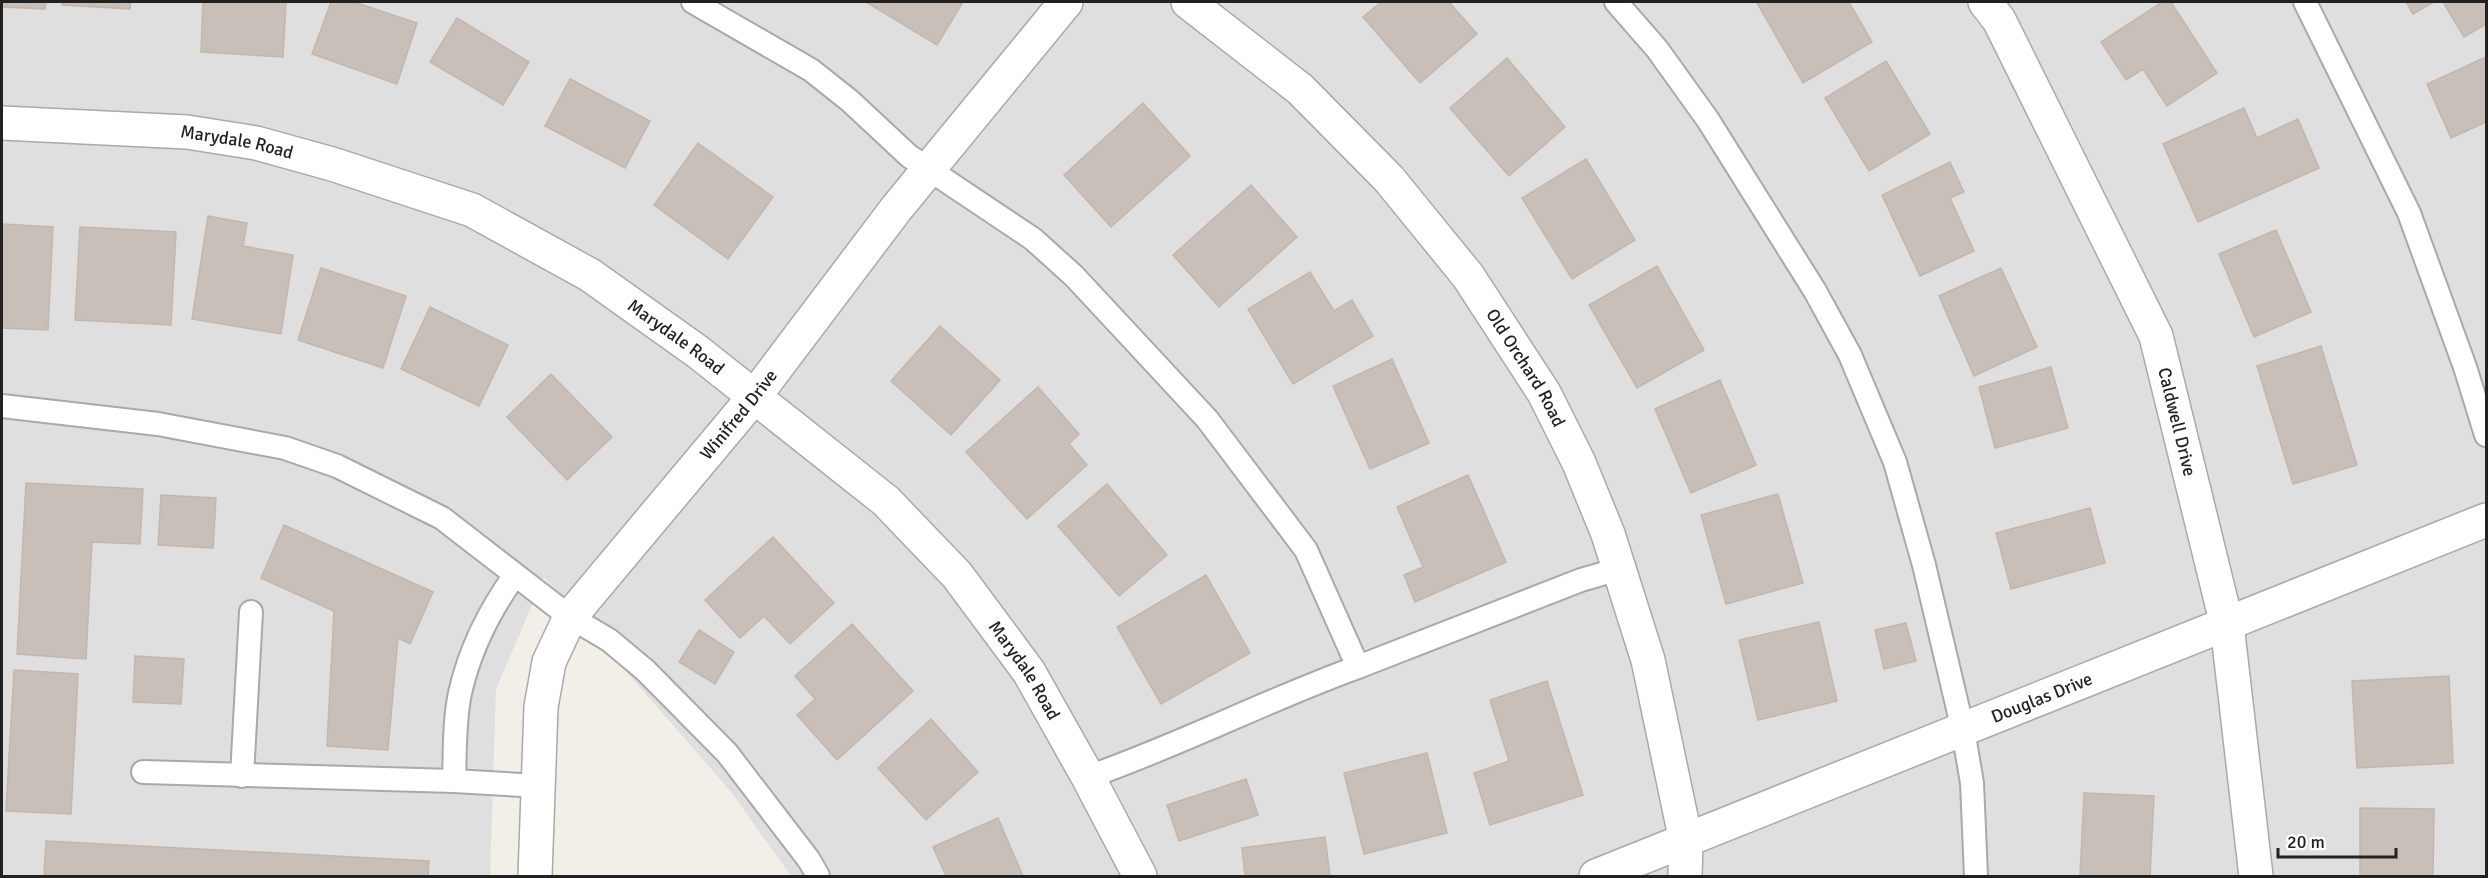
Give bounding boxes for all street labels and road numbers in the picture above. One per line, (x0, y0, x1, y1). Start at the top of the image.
street label: Marydale Road (179, 120, 296, 164)
street label: Marydale Road (623, 294, 729, 380)
street label: Old Orchard Road (1481, 305, 1570, 430)
street label: Winifred Drive (695, 365, 782, 464)
street label: Caldwell Drive (2153, 365, 2201, 478)
street label: Marydale Road (984, 616, 1065, 724)
street label: Douglas Drive (1988, 668, 2095, 728)

